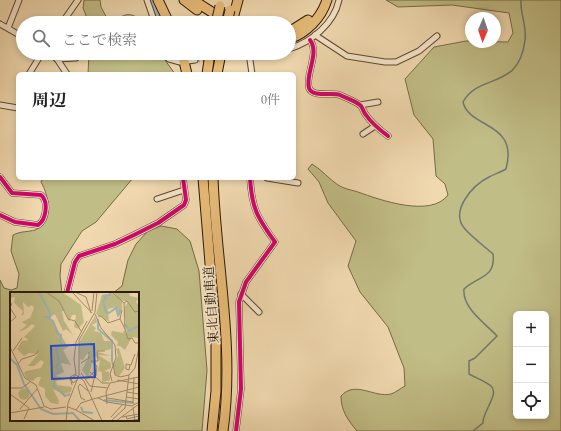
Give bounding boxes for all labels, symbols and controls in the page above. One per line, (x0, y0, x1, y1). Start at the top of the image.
north arrow (465, 12, 501, 48)
search box (16, 16, 296, 60)
icon: search (30, 27, 52, 49)
text: ここで検索 (62, 30, 137, 49)
text: 周辺 (32, 89, 66, 111)
text: 0件 (261, 91, 280, 108)
street label: 東北自動車道 (200, 265, 222, 345)
inset map (10, 292, 139, 421)
map controls (513, 311, 549, 419)
button: + (513, 311, 549, 347)
button: − (513, 347, 549, 383)
button: locate (513, 383, 549, 419)

